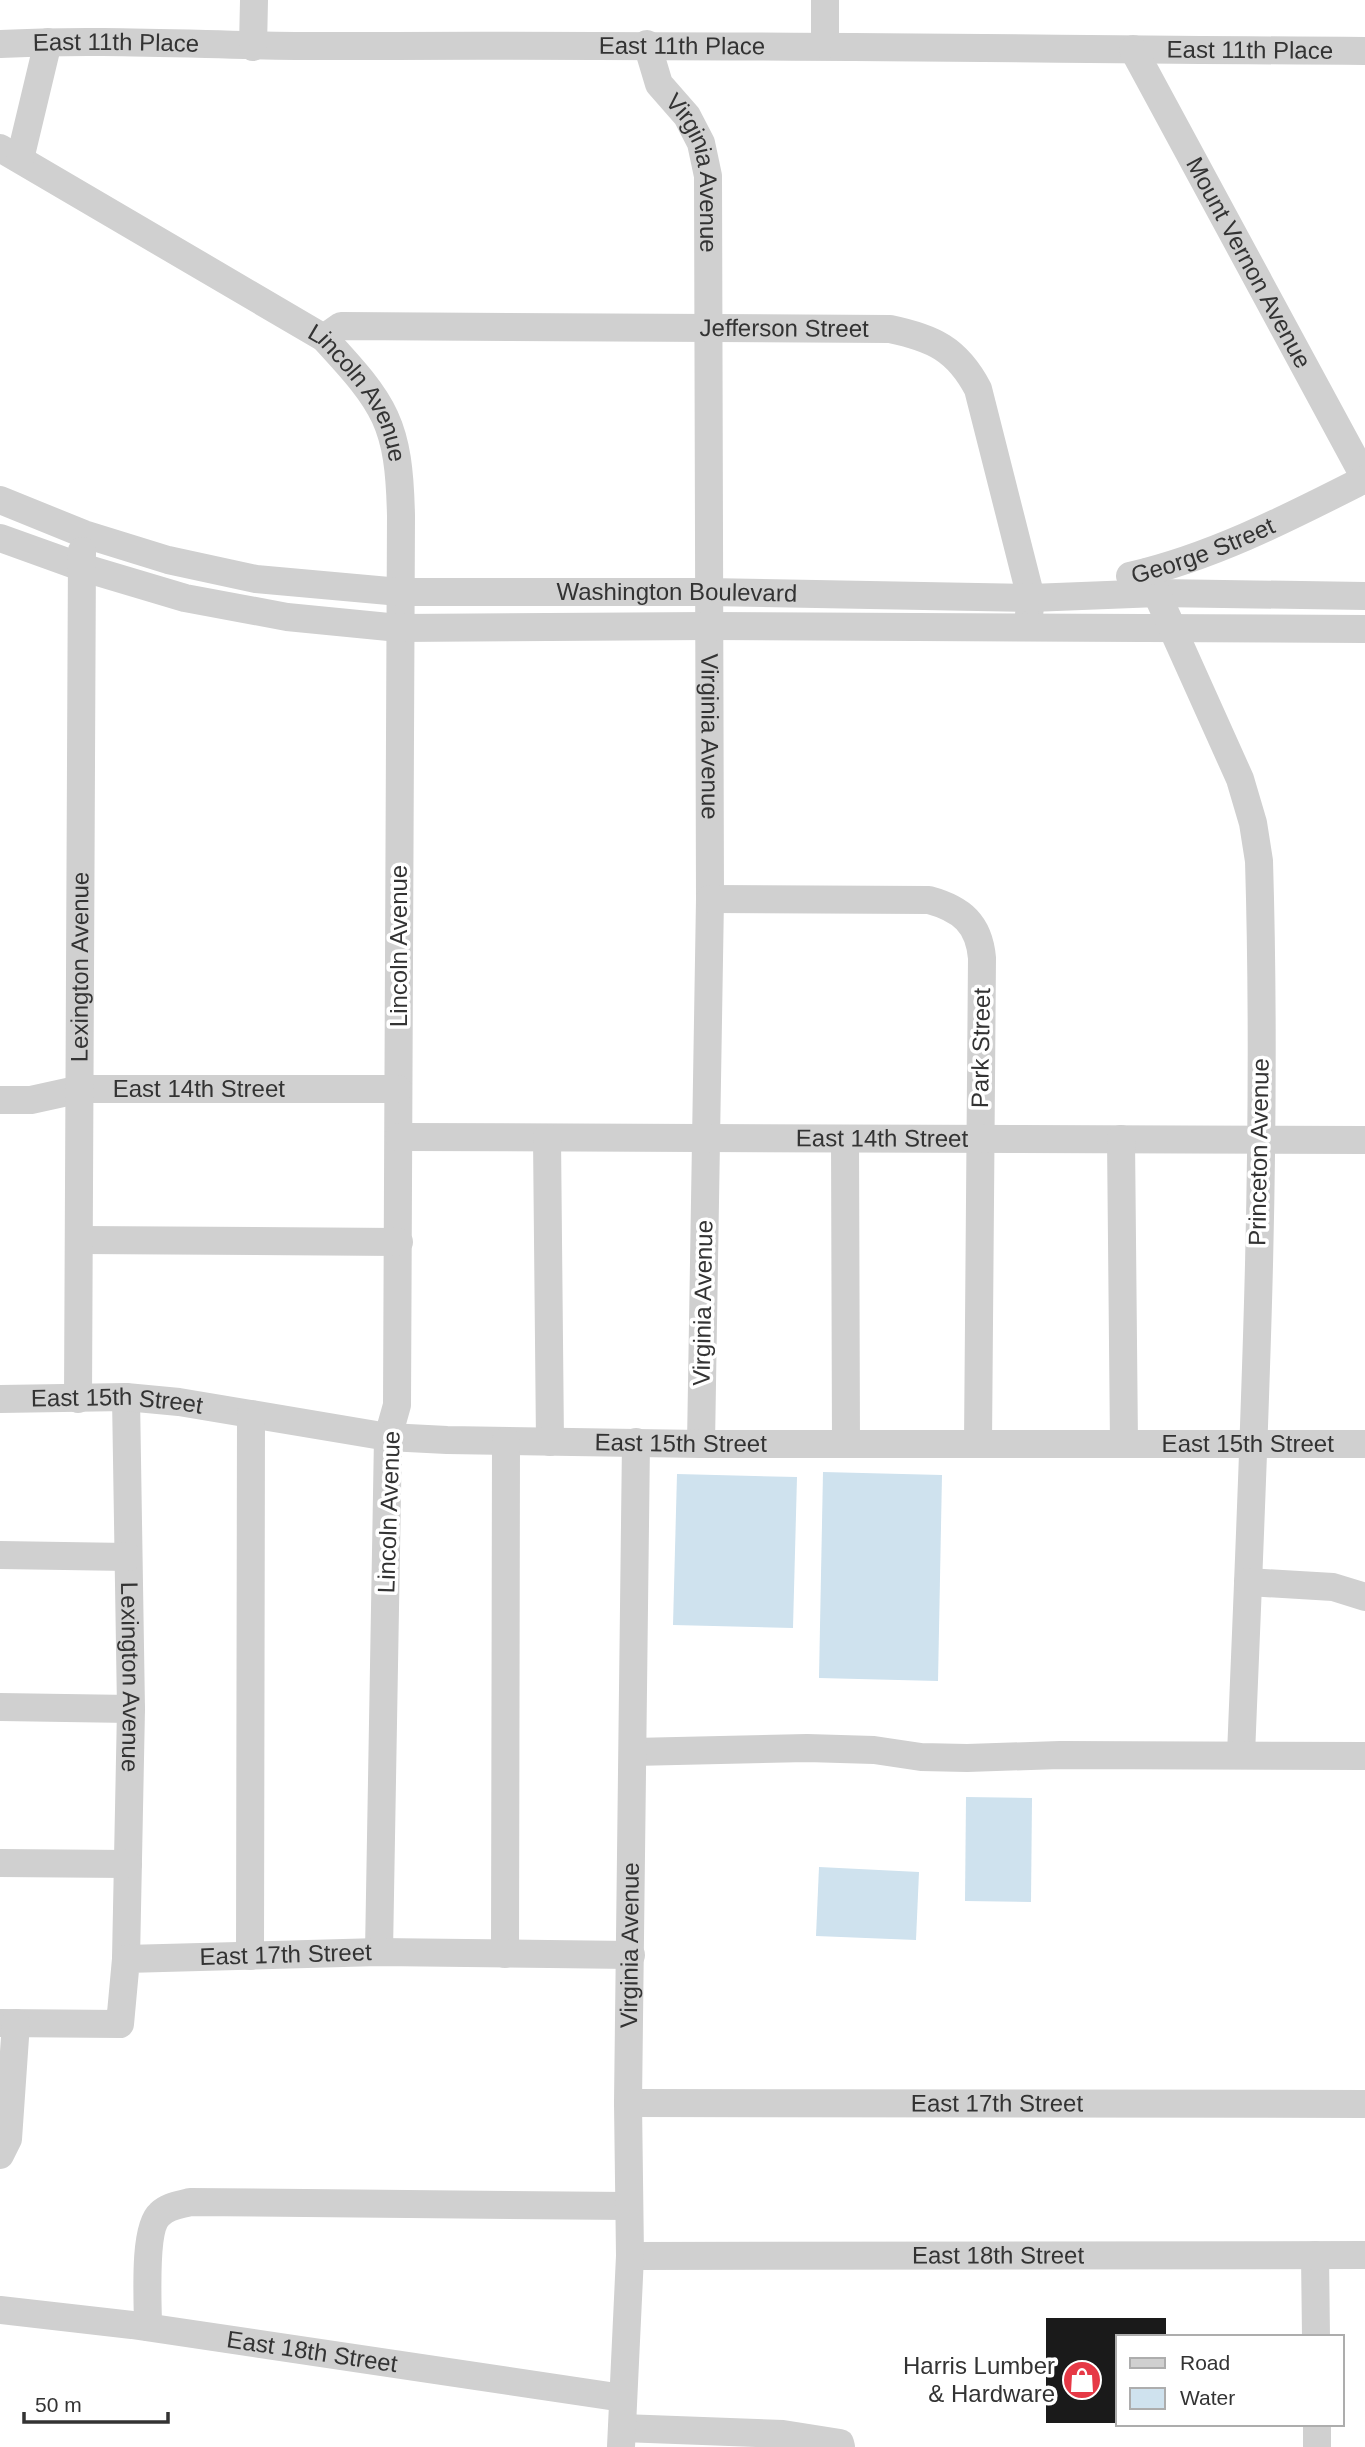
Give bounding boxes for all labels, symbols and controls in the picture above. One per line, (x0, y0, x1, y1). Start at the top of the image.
street label: East 11th Place (32, 28, 200, 57)
street label: East 11th Place (599, 32, 765, 59)
street label: East 11th Place (1166, 36, 1333, 64)
street label: Virginia Avenue (661, 88, 722, 253)
street label: Mount Vernon Avenue (1181, 152, 1317, 373)
street label: Jefferson Street (700, 314, 869, 342)
street label: Lincoln Avenue (304, 318, 411, 464)
street label: George Street (1128, 512, 1279, 588)
street label: Washington Boulevard (556, 578, 797, 607)
street label: Virginia Avenue (696, 654, 724, 820)
street label: Lincoln Avenue (385, 865, 412, 1027)
street label: Lexington Avenue (66, 872, 93, 1062)
street label: Park Street (966, 987, 995, 1108)
street label: Princeton Avenue (1243, 1058, 1274, 1246)
street label: East 14th Street (113, 1075, 285, 1102)
street label: East 14th Street (796, 1124, 968, 1152)
street label: Virginia Avenue (688, 1220, 717, 1386)
street label: East 15th Street (31, 1383, 205, 1419)
street label: East 15th Street (594, 1428, 767, 1457)
street label: Lincoln Avenue (372, 1430, 405, 1594)
street label: East 15th Street (1162, 1430, 1334, 1457)
street label: Lexington Avenue (116, 1581, 145, 1772)
street label: Virginia Avenue (615, 1862, 644, 2028)
street label: East 17th Street (199, 1938, 372, 1970)
street label: East 17th Street (911, 2089, 1083, 2117)
street label: East 18th Street (912, 2241, 1084, 2269)
street label: East 18th Street (225, 2325, 400, 2377)
legend (1116, 2335, 1344, 2426)
text: Road (1180, 2351, 1230, 2374)
place label: Harris Lumber & Hardware (903, 2352, 1055, 2407)
shop icon: Harris Lumber & Hardware (1061, 2359, 1103, 2401)
scale bar (24, 2380, 168, 2424)
text: Water (1180, 2386, 1235, 2409)
text: 50 m (35, 2393, 82, 2416)

